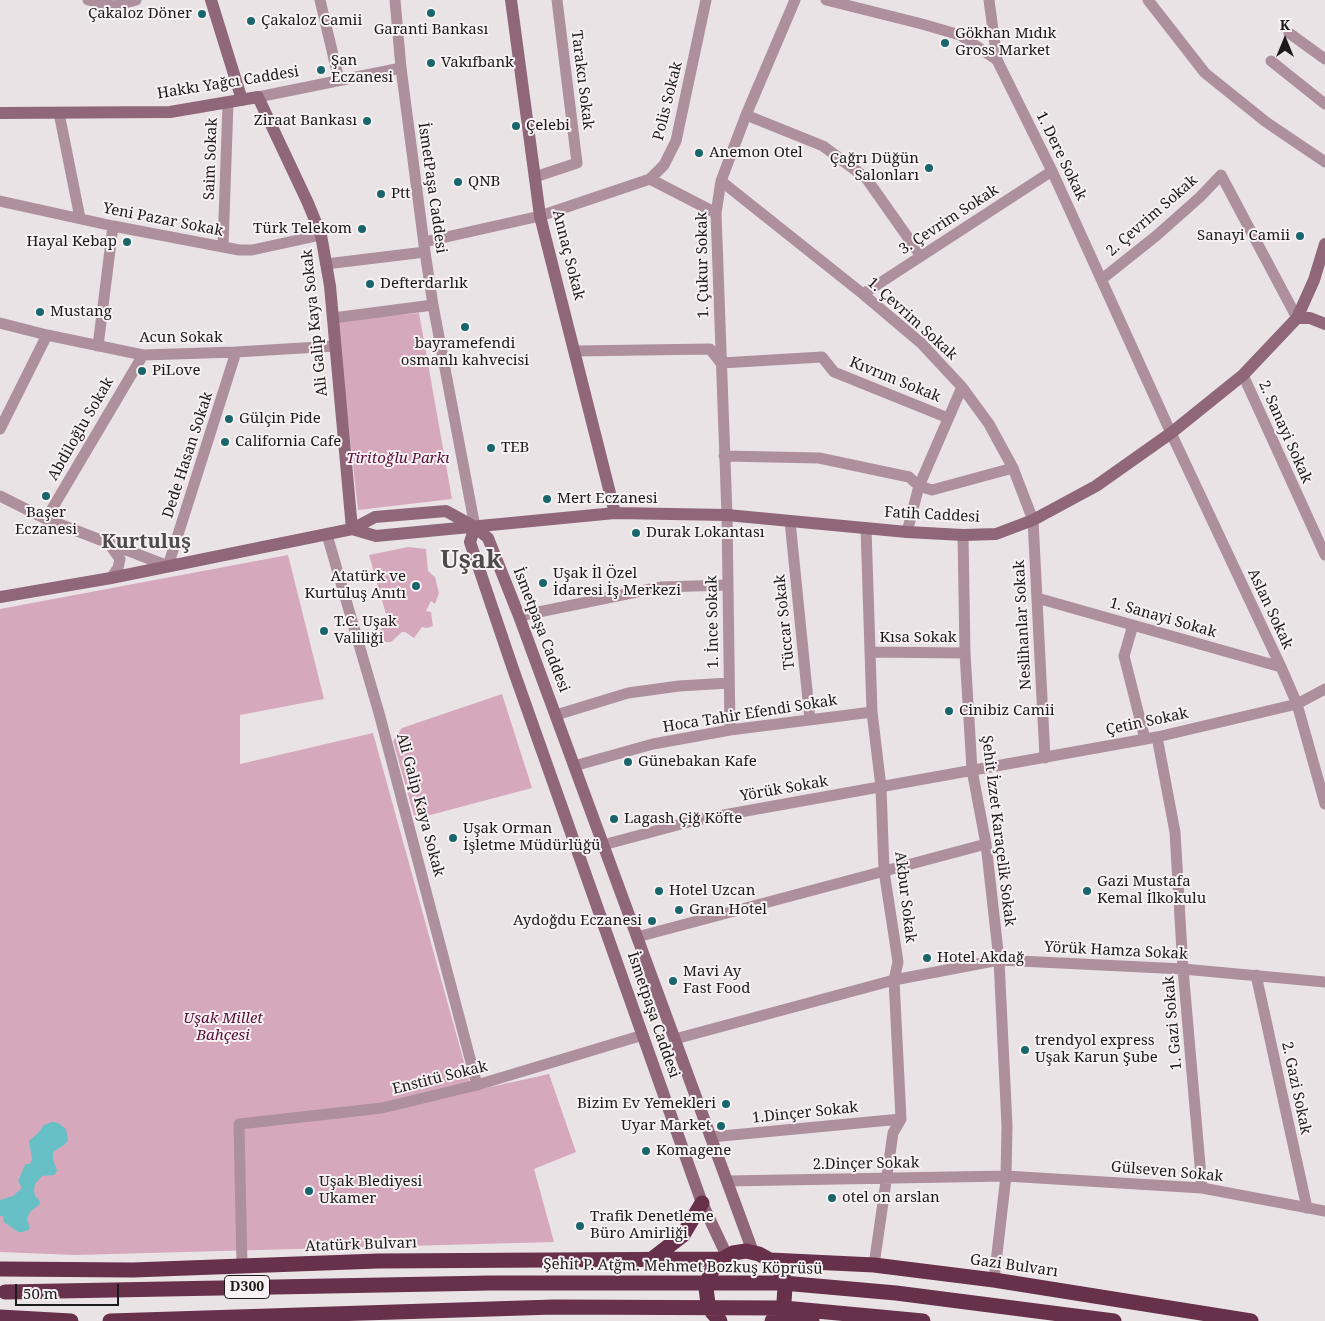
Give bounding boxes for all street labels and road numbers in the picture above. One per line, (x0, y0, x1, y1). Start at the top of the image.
street label: Tarakcı Sokak (567, 29, 597, 131)
street label: Polis Sokak (650, 60, 686, 142)
street label: Hakkı Yağcı Caddesi (156, 63, 300, 103)
street label: 1. Dere Sokak (1032, 109, 1090, 203)
street label: Saim Sokak (201, 118, 221, 200)
street label: İsmetPaşa Caddesi (414, 121, 450, 255)
street label: 2. Çevrim Sokak (1103, 172, 1201, 260)
street label: 3. Çevrim Sokak (896, 181, 1002, 259)
street label: Yeni Pazar Sokak (101, 200, 225, 240)
street label: Annaç Sokak (548, 208, 588, 302)
street label: 1. Çukur Sokak (693, 211, 713, 319)
street label: Ali Galip Kaya Sokak (298, 249, 332, 397)
street label: 1. Çevrim Sokak (863, 274, 961, 364)
street label: Acun Sokak (139, 329, 223, 347)
street label: Kıvrım Sokak (847, 354, 943, 406)
street label: Abdiloğlu Sokak (44, 374, 118, 484)
street label: 2. Sanayi Sokak (1254, 378, 1316, 486)
street label: Dede Hasan Sokak (159, 389, 217, 521)
street label: Fatih Caddesi (884, 504, 980, 526)
street label: Neslihanlar Sokak (1011, 560, 1035, 690)
street label: İsmetpaşa Caddesi (509, 565, 573, 695)
street label: Aslan Sokak (1243, 566, 1297, 652)
street label: Tüccar Sokak (771, 573, 799, 671)
street label: 1. İnce Sokak (703, 575, 723, 669)
street label: 1. Sanayi Sokak (1107, 594, 1219, 642)
street label: Kısa Sokak (879, 629, 957, 647)
street label: Hoca Tahir Efendi Sokak (662, 691, 838, 737)
street label: Çetin Sokak (1104, 704, 1190, 740)
street label: Ali Galip Kaya Sokak (392, 731, 448, 879)
street label: Şehit İzzet Karaçelik Sokak (977, 735, 1019, 927)
street label: Yörük Sokak (739, 772, 829, 806)
street label: Akbur Sokak (890, 850, 920, 944)
street label: Yörük Hamza Sokak (1044, 938, 1188, 964)
street label: İsmetpaşa Caddesi (623, 950, 683, 1080)
street label: 1. Gazi Sokak (1160, 975, 1186, 1071)
street label: 2. Gazi Sokak (1277, 1040, 1315, 1136)
street label: Enstitü Sokak (391, 1057, 489, 1099)
street label: 1.Dinçer Sokak (751, 1098, 859, 1128)
street label: 2.Dinçer Sokak (813, 1154, 919, 1174)
street label: Gülseven Sokak (1110, 1158, 1224, 1186)
street label: Atatürk Bulvarı (305, 1234, 417, 1256)
street label: Gazi Bulvarı (969, 1251, 1059, 1281)
street label: Şehit P. Atğm. Mehmet Bozkuş Köprüsü (543, 1256, 823, 1278)
road number: D300 (224, 1275, 270, 1298)

